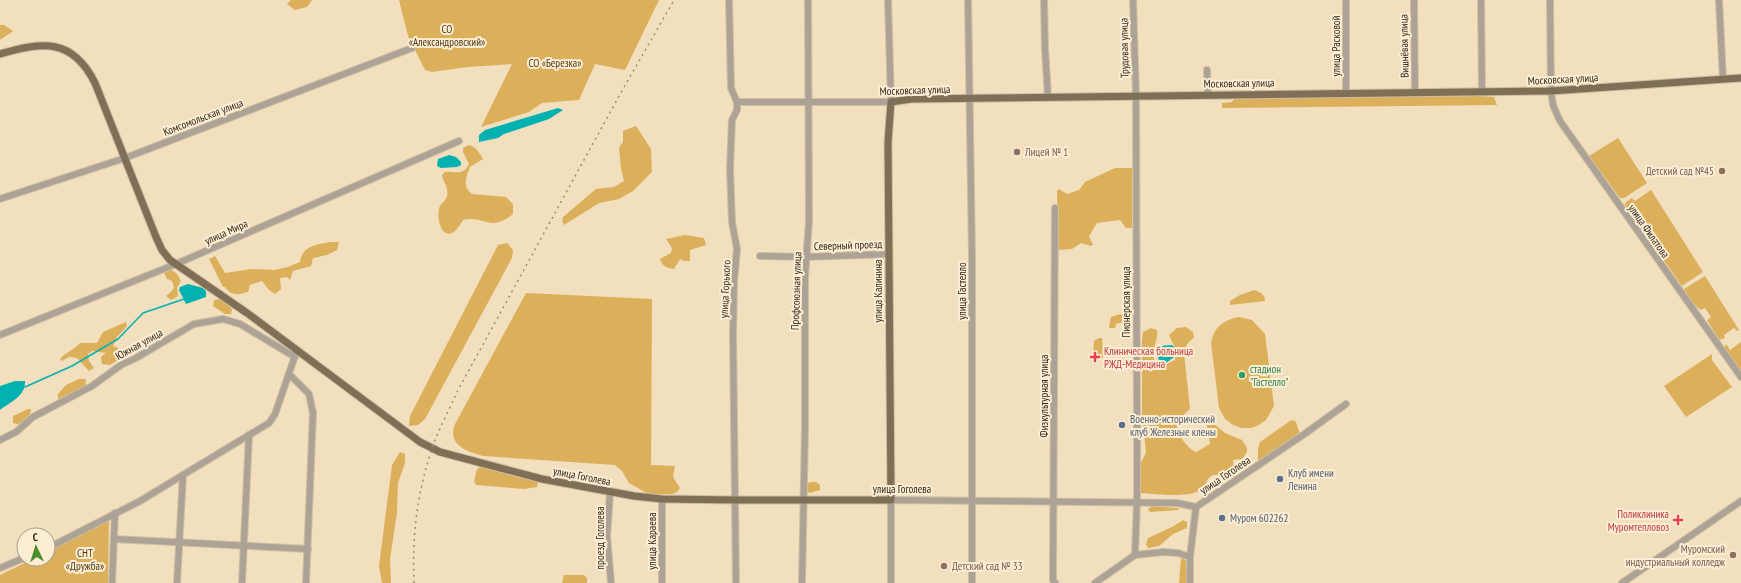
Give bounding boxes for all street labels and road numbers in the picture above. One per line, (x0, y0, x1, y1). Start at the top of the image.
street label: Вишнёвая улица (1396, 14, 1412, 78)
street label: улица Расковой (1329, 15, 1343, 76)
street label: Трудовая улица (1116, 18, 1132, 78)
street label: Московская улица (1527, 70, 1599, 88)
street label: Московская улица (1204, 75, 1274, 91)
street label: Московская улица (879, 82, 951, 98)
street label: Комсомольская улица (161, 95, 245, 139)
street label: улица Филатова (1625, 201, 1673, 261)
street label: улица Мира (202, 216, 250, 248)
street label: Северный проезд (814, 237, 883, 253)
street label: Профсоюзная улица (788, 252, 804, 330)
street label: улица Горького (716, 259, 734, 318)
street label: улица Калинина (871, 260, 885, 322)
street label: улица Гастелло (955, 262, 969, 320)
street label: Пионерская улица (1119, 266, 1133, 338)
street label: Южная улица (113, 325, 165, 363)
street label: Физкультурная улица (1037, 355, 1051, 437)
street label: улица Гоголева (1197, 453, 1253, 497)
street label: улица Гоголева (552, 464, 612, 488)
street label: улица Гоголева (873, 482, 931, 496)
street label: проезд Гоголева (593, 506, 607, 570)
street label: улица Караева (645, 512, 659, 570)

